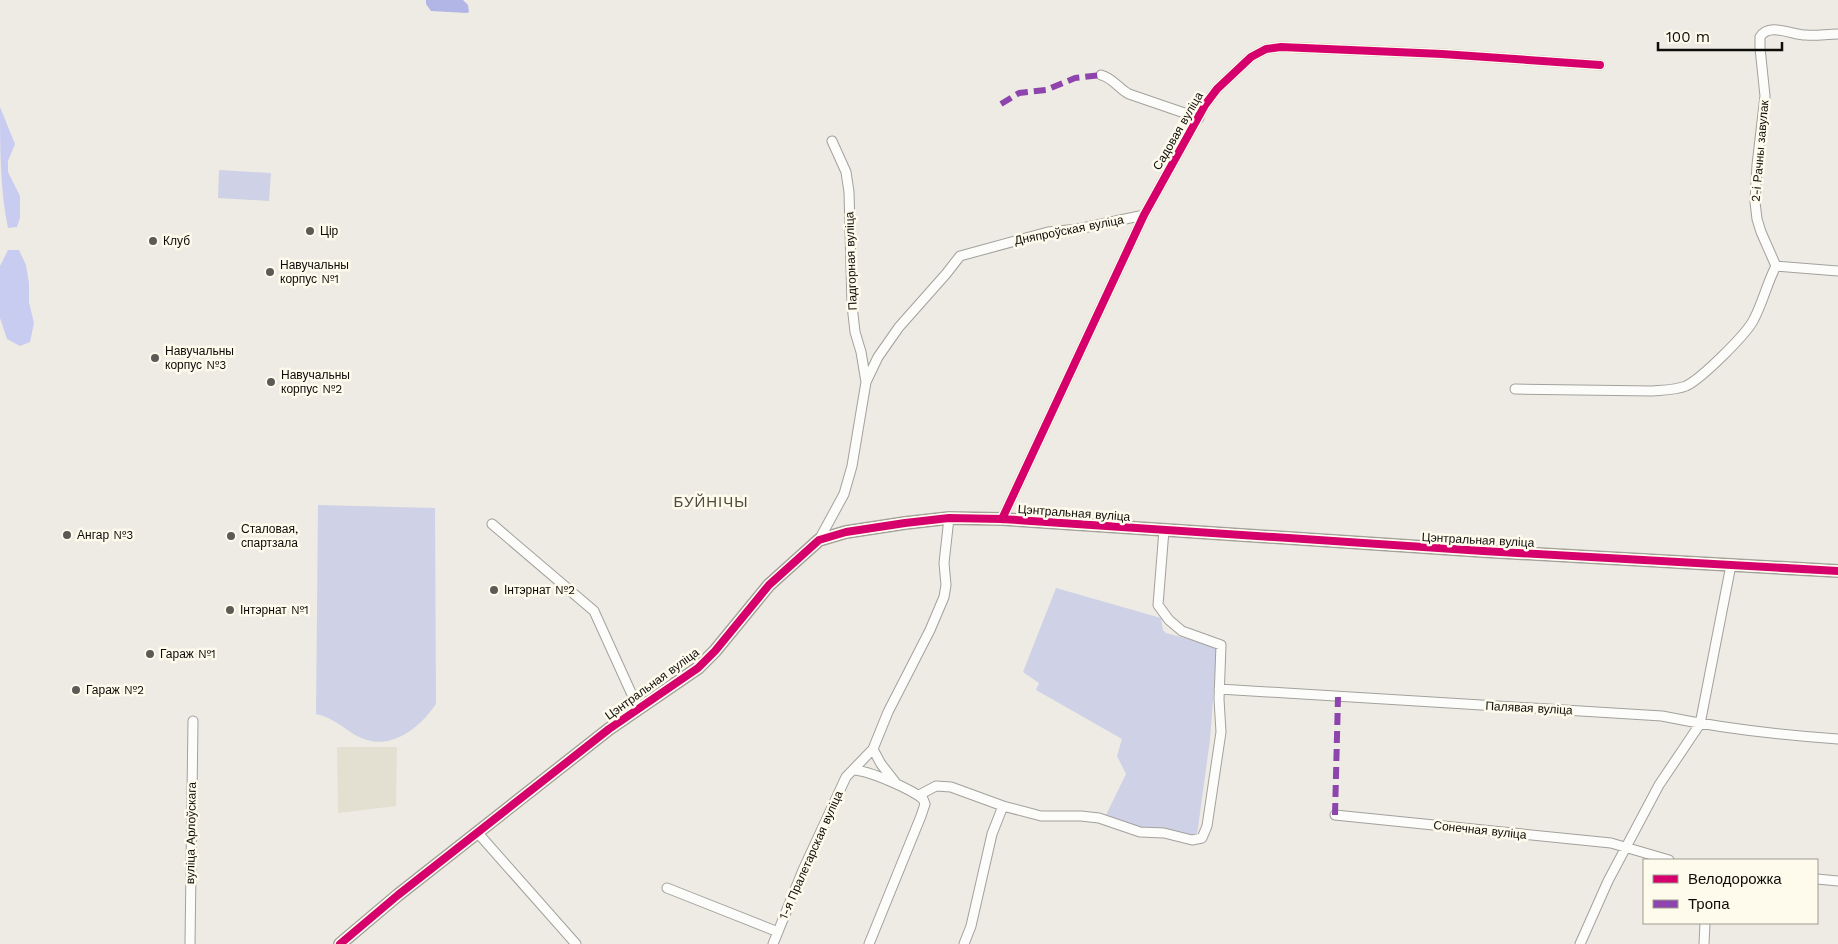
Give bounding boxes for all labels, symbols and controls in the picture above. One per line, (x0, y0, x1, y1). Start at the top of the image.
scale bar (1658, 20, 1782, 52)
text: 100 m (1666, 28, 1710, 46)
street label: Садовая вуліца (1150, 89, 1206, 172)
street label: 2-і Рачны завулак (1749, 99, 1771, 203)
street label: Падгорная вуліца (842, 211, 860, 311)
street label: Дняпроўская вуліца (1013, 212, 1125, 247)
place label: Цір (320, 224, 339, 238)
marker: Цір (304, 225, 316, 237)
place label: Клуб (163, 234, 190, 248)
marker: Клуб (147, 235, 159, 247)
place label: Навучальны корпус №1 (280, 258, 349, 286)
marker: Навучальны корпус №1 (264, 266, 276, 278)
place label: Навучальны корпус №3 (165, 344, 234, 372)
marker: Навучальны корпус №3 (149, 352, 161, 364)
place label: Навучальны корпус №2 (281, 368, 350, 396)
marker: Навучальны корпус №2 (265, 376, 277, 388)
district label: БУЙНІЧЫ (673, 493, 749, 511)
street label: Цэнтральная вуліца (1017, 502, 1131, 524)
place label: Сталовая, спартзала (241, 522, 298, 550)
place label: Ангар №3 (77, 528, 133, 542)
marker: Ангар №3 (61, 529, 73, 541)
marker: Сталовая, спартзала (225, 530, 237, 542)
street label: Цэнтральная вуліца (1421, 530, 1535, 550)
place label: Інтэрнат №2 (504, 583, 575, 597)
marker: Інтэрнат №2 (488, 584, 500, 596)
place label: Інтэрнат №1 (240, 603, 309, 617)
marker: Інтэрнат №1 (224, 604, 236, 616)
street label: Цэнтральная вуліца (602, 645, 702, 723)
place label: Гараж №1 (160, 647, 216, 661)
marker: Гараж №1 (144, 648, 156, 660)
place label: Гараж №2 (86, 683, 144, 697)
marker: Гараж №2 (70, 684, 82, 696)
street label: Палявая вуліца (1485, 699, 1573, 717)
street label: вуліца Арлоўскага (183, 781, 199, 884)
street label: 1-я Пралетарская вуліца (776, 788, 846, 921)
street label: Сонечная вуліца (1433, 818, 1528, 842)
legend (1643, 859, 1818, 924)
text: Велодорожка (1688, 870, 1782, 888)
text: Тропа (1688, 895, 1730, 913)

